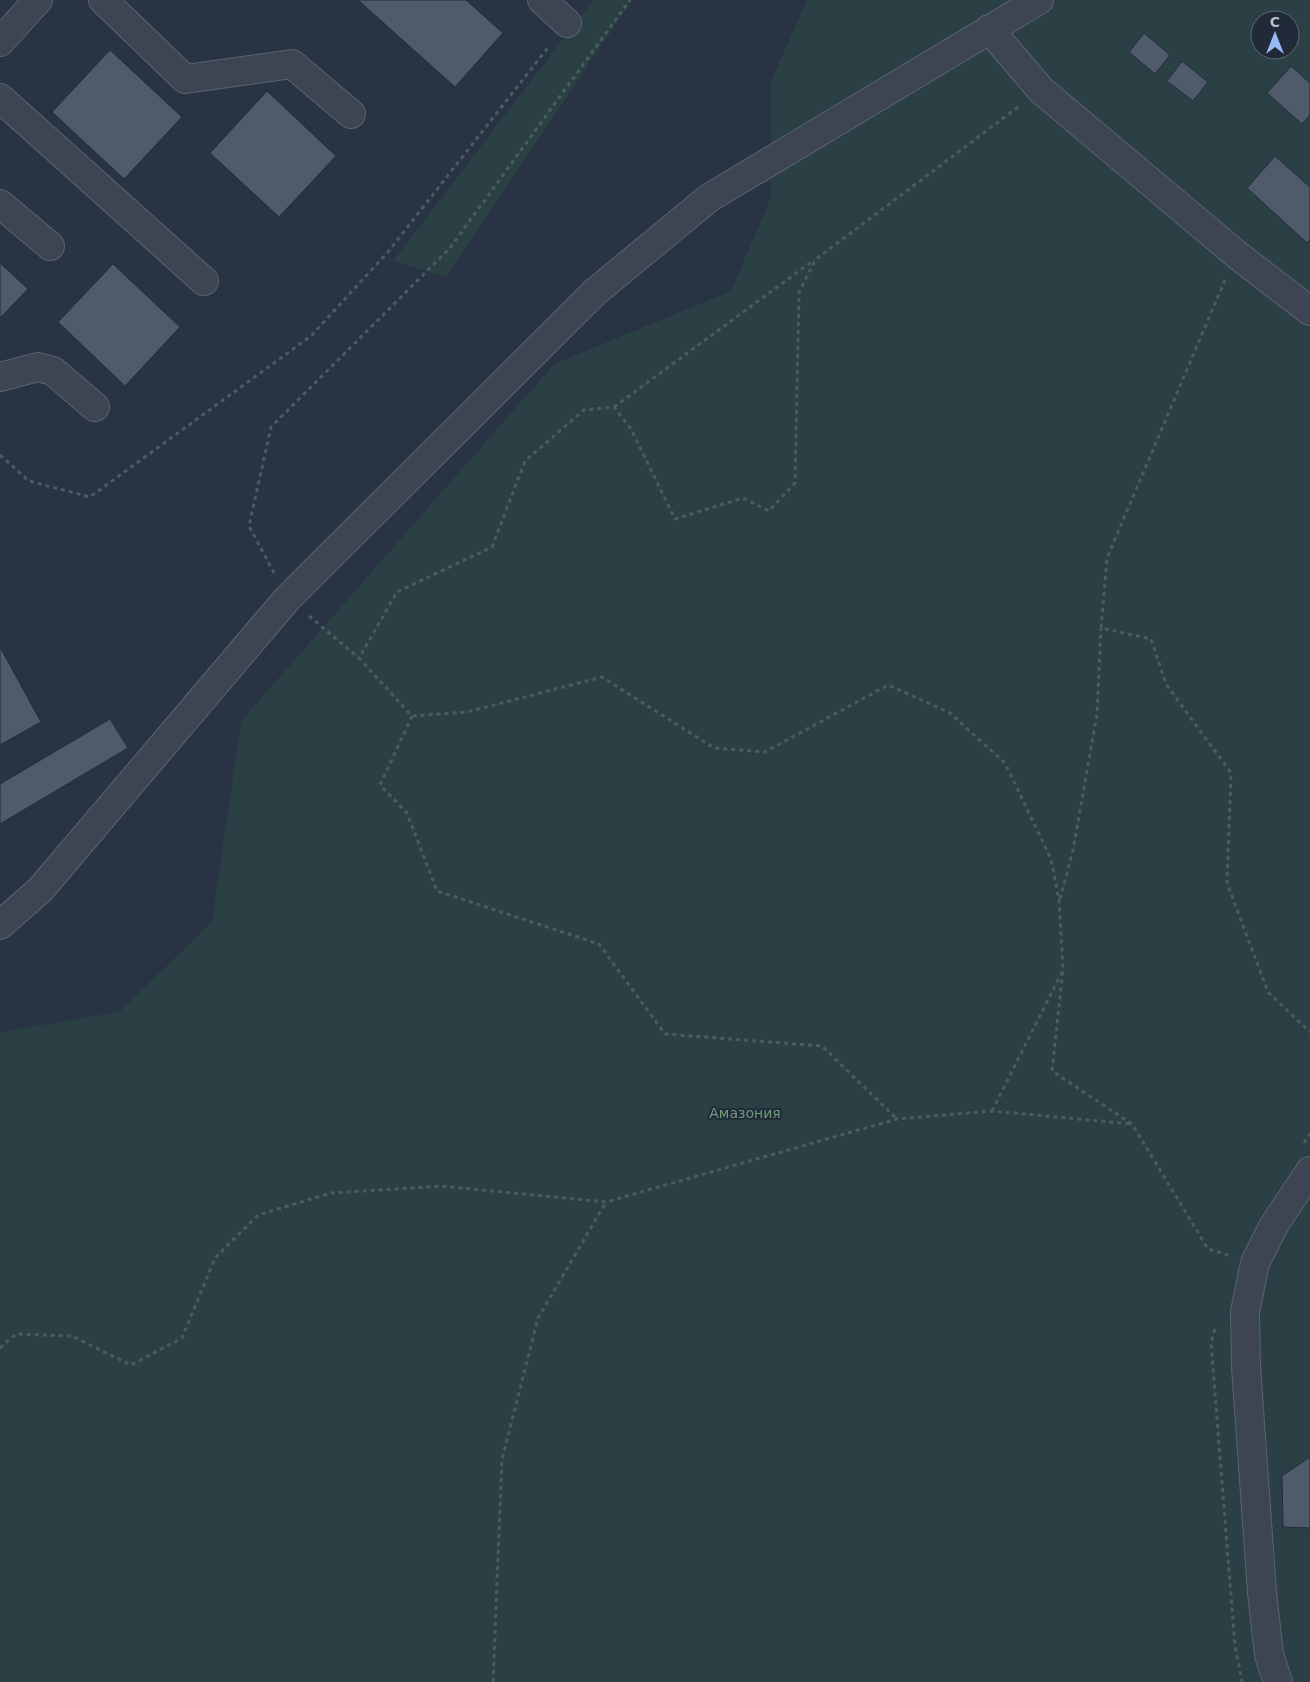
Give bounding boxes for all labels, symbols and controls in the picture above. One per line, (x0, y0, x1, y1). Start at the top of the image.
north arrow (1250, 10, 1300, 60)
text: С (1270, 14, 1280, 30)
park label: Амазония (709, 1105, 781, 1121)

